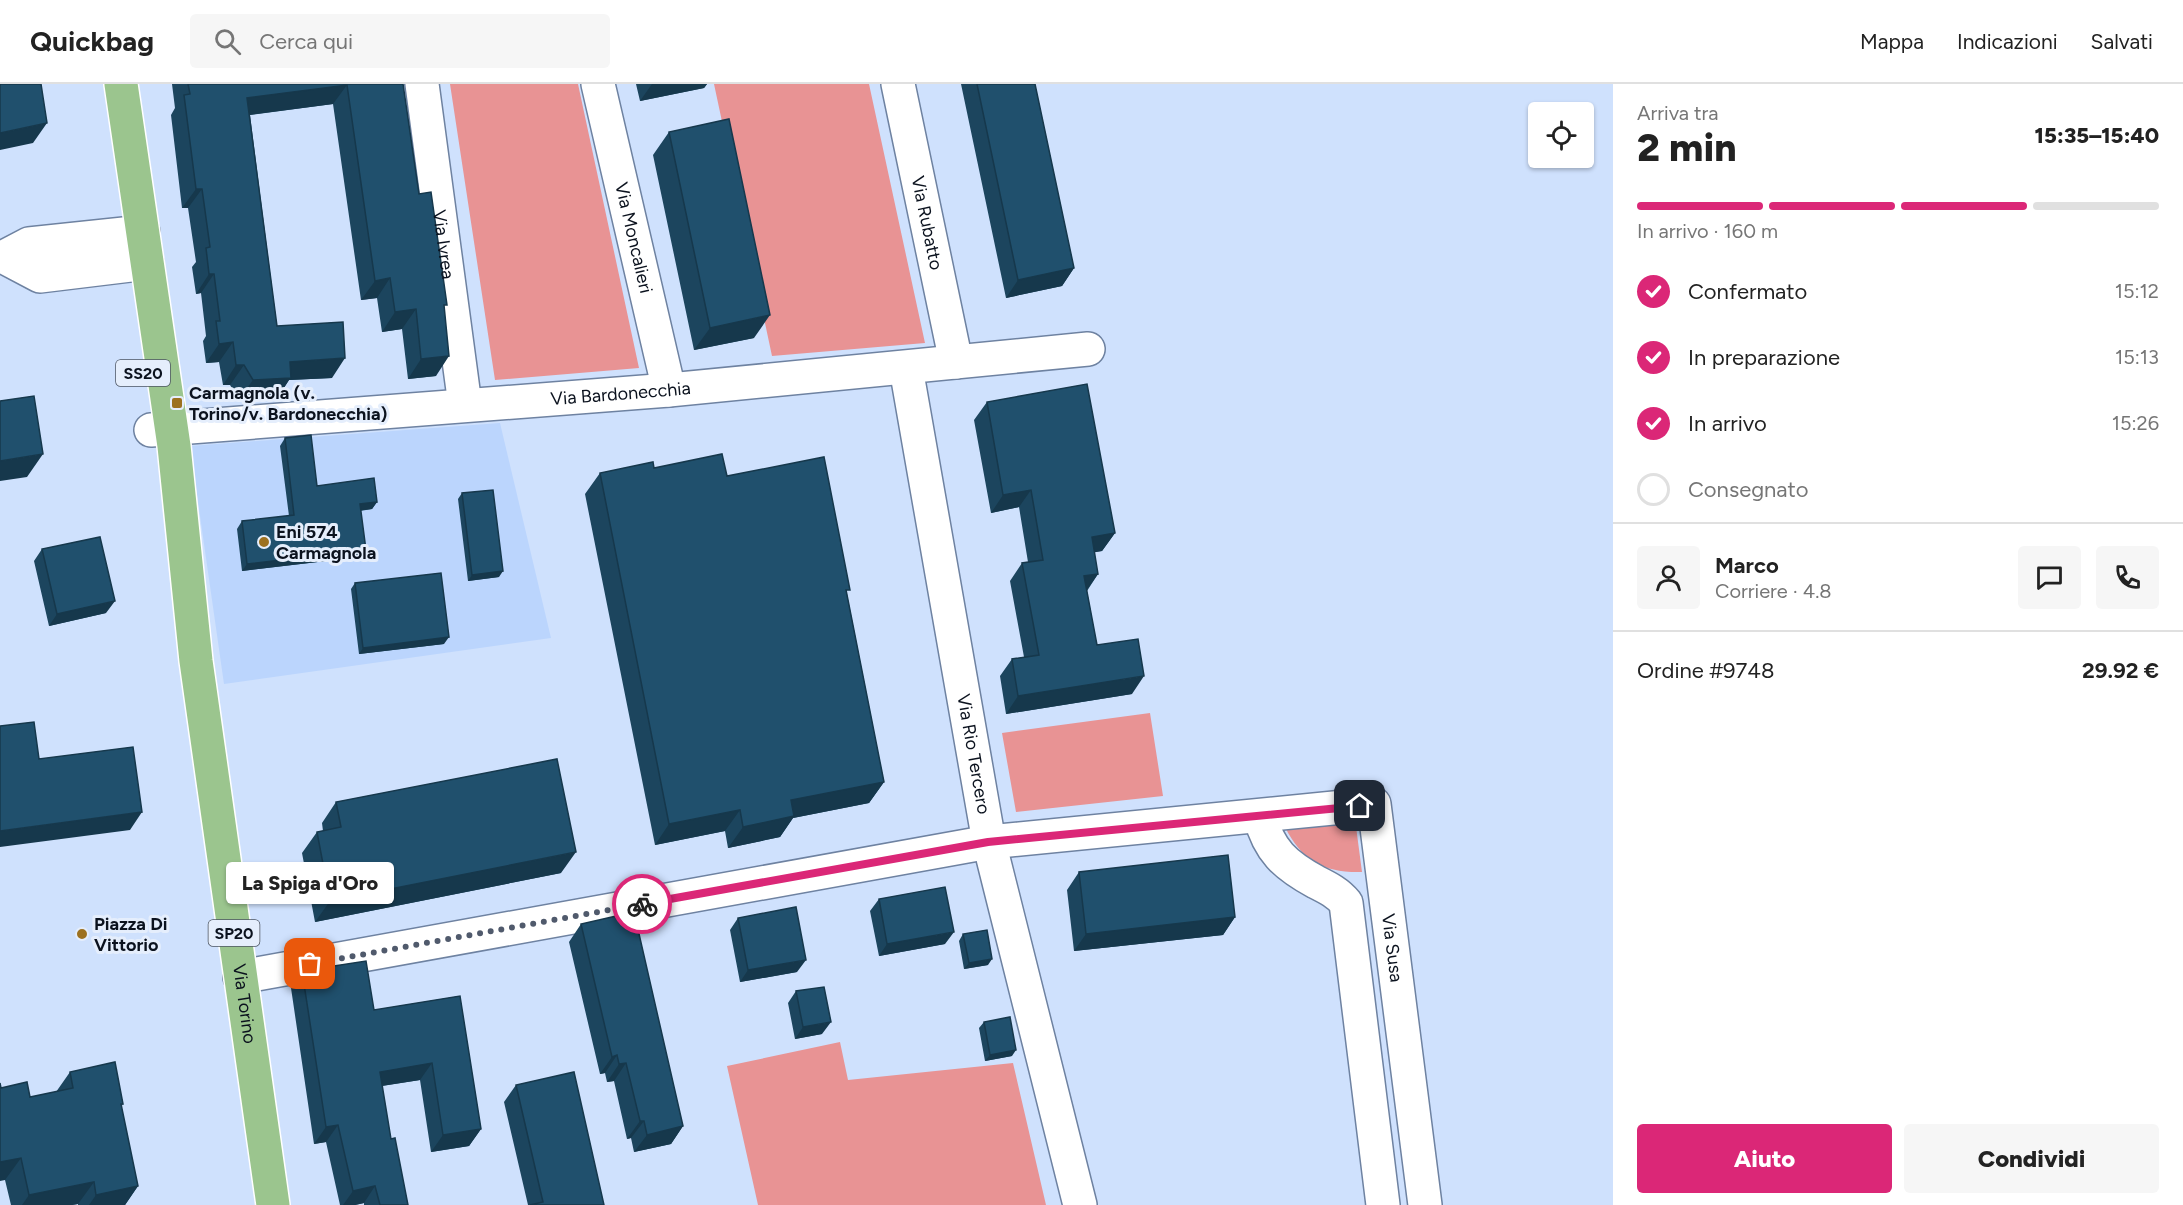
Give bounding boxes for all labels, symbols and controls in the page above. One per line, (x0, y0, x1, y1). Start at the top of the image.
search box (190, 14, 610, 68)
text: Quickbag (30, 24, 154, 58)
icon: search (211, 25, 244, 58)
text: Cerca qui (259, 28, 353, 55)
text: Mappa (1860, 29, 1924, 54)
text: Indicazioni (1957, 29, 2058, 54)
text: Salvati (2091, 29, 2153, 54)
text: Arriva tra (1637, 101, 1719, 125)
map controls (1528, 102, 1594, 168)
button: locate (1528, 102, 1594, 168)
text: 15:35–15:40 (2035, 122, 2159, 149)
text: 2 min (1637, 124, 1737, 171)
street label: Via Rubatto (906, 174, 948, 272)
street label: Via Moncalieri (610, 180, 657, 296)
street label: Via Ivrea (428, 209, 459, 281)
text: In arrivo · 160 m (1637, 219, 1778, 243)
icon: check (1637, 275, 1670, 308)
text: Confermato (1688, 278, 1807, 305)
text: 15:12 (2115, 279, 2159, 303)
icon: check (1637, 341, 1670, 374)
text: In preparazione (1688, 344, 1840, 371)
text: 15:13 (2115, 345, 2159, 369)
road number: SS20 (116, 360, 170, 386)
street label: Via Bardonecchia (550, 377, 692, 410)
place label: Carmagnola (v. Torino/v. Bardonecchia) (189, 382, 388, 425)
marker: Carmagnola (v. Torino/v. Bardonecchia) (170, 396, 184, 410)
icon: check (1637, 407, 1670, 440)
text: In arrivo (1688, 410, 1767, 437)
text: 15:26 (2112, 411, 2159, 435)
text: Consegnato (1688, 476, 1809, 503)
place label: Eni 574 Carmagnola (276, 521, 376, 564)
marker: Eni 574 Carmagnola (257, 535, 271, 549)
button: person (1637, 546, 1700, 609)
button: chat (2018, 546, 2081, 609)
button: phone (2096, 546, 2159, 609)
text: Marco (1715, 552, 1779, 579)
text: Corriere · 4.8 (1715, 579, 1832, 603)
text: Ordine #9748 (1637, 657, 1775, 684)
text: 29.92 € (2082, 657, 2159, 684)
street label: Via Rio Tercero (952, 692, 995, 816)
pin (1334, 780, 1385, 831)
icon: home (1343, 789, 1376, 822)
callout: La Spiga d'Oro (226, 862, 394, 904)
text: La Spiga d'Oro (242, 871, 378, 895)
courier (612, 874, 672, 934)
icon: bike (626, 888, 659, 921)
street label: Via Susa (1377, 912, 1408, 984)
place label: Piazza Di Vittorio (94, 913, 168, 956)
road number: SP20 (208, 920, 260, 946)
marker: Piazza Di Vittorio (75, 927, 89, 941)
pin (284, 938, 335, 989)
icon: bag (293, 947, 326, 980)
street label: Via Torino (228, 962, 261, 1045)
button: Aiuto (1637, 1124, 1892, 1193)
button: Condividi (1904, 1124, 2159, 1193)

